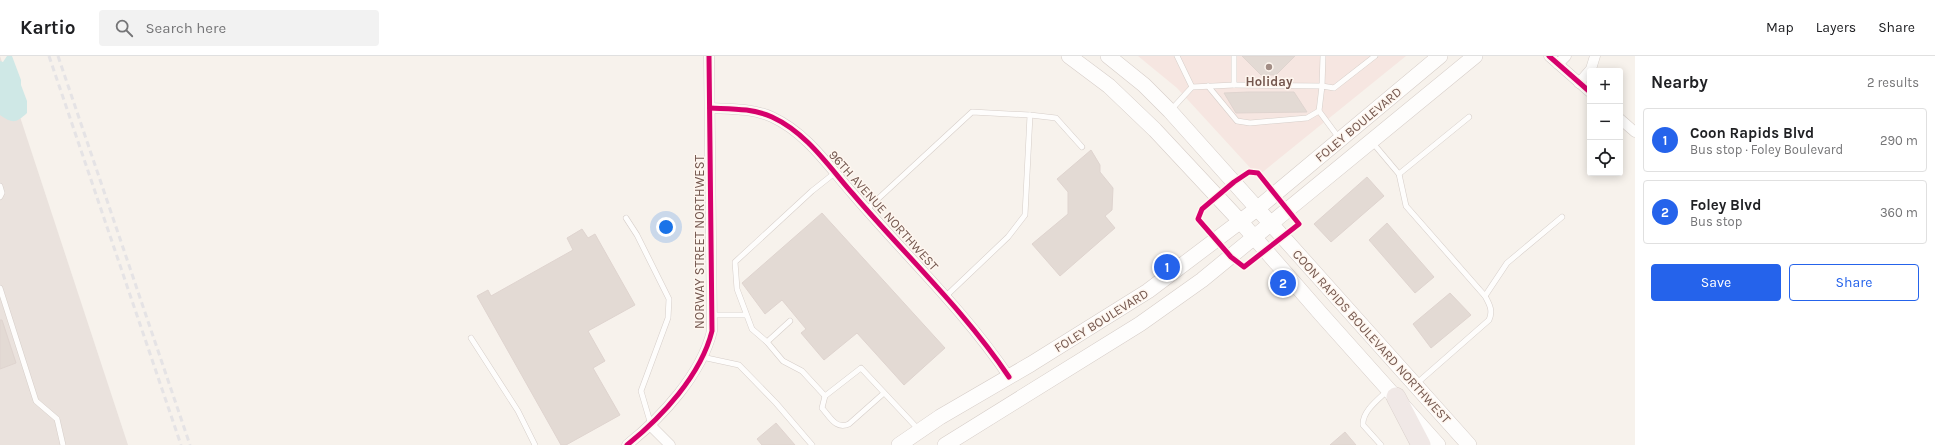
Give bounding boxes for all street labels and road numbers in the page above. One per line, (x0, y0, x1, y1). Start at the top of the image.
street label: FOLEY BOULEVARD (1312, 84, 1405, 165)
street label: 96TH AVENUE NORTHWEST (826, 147, 942, 274)
street label: NORWAY STREET NORTHWEST (692, 154, 707, 329)
street label: COON RAPIDS BOULEVARD NORTHWEST (1290, 246, 1454, 427)
street label: FOLEY BOULEVARD (1051, 285, 1151, 355)

